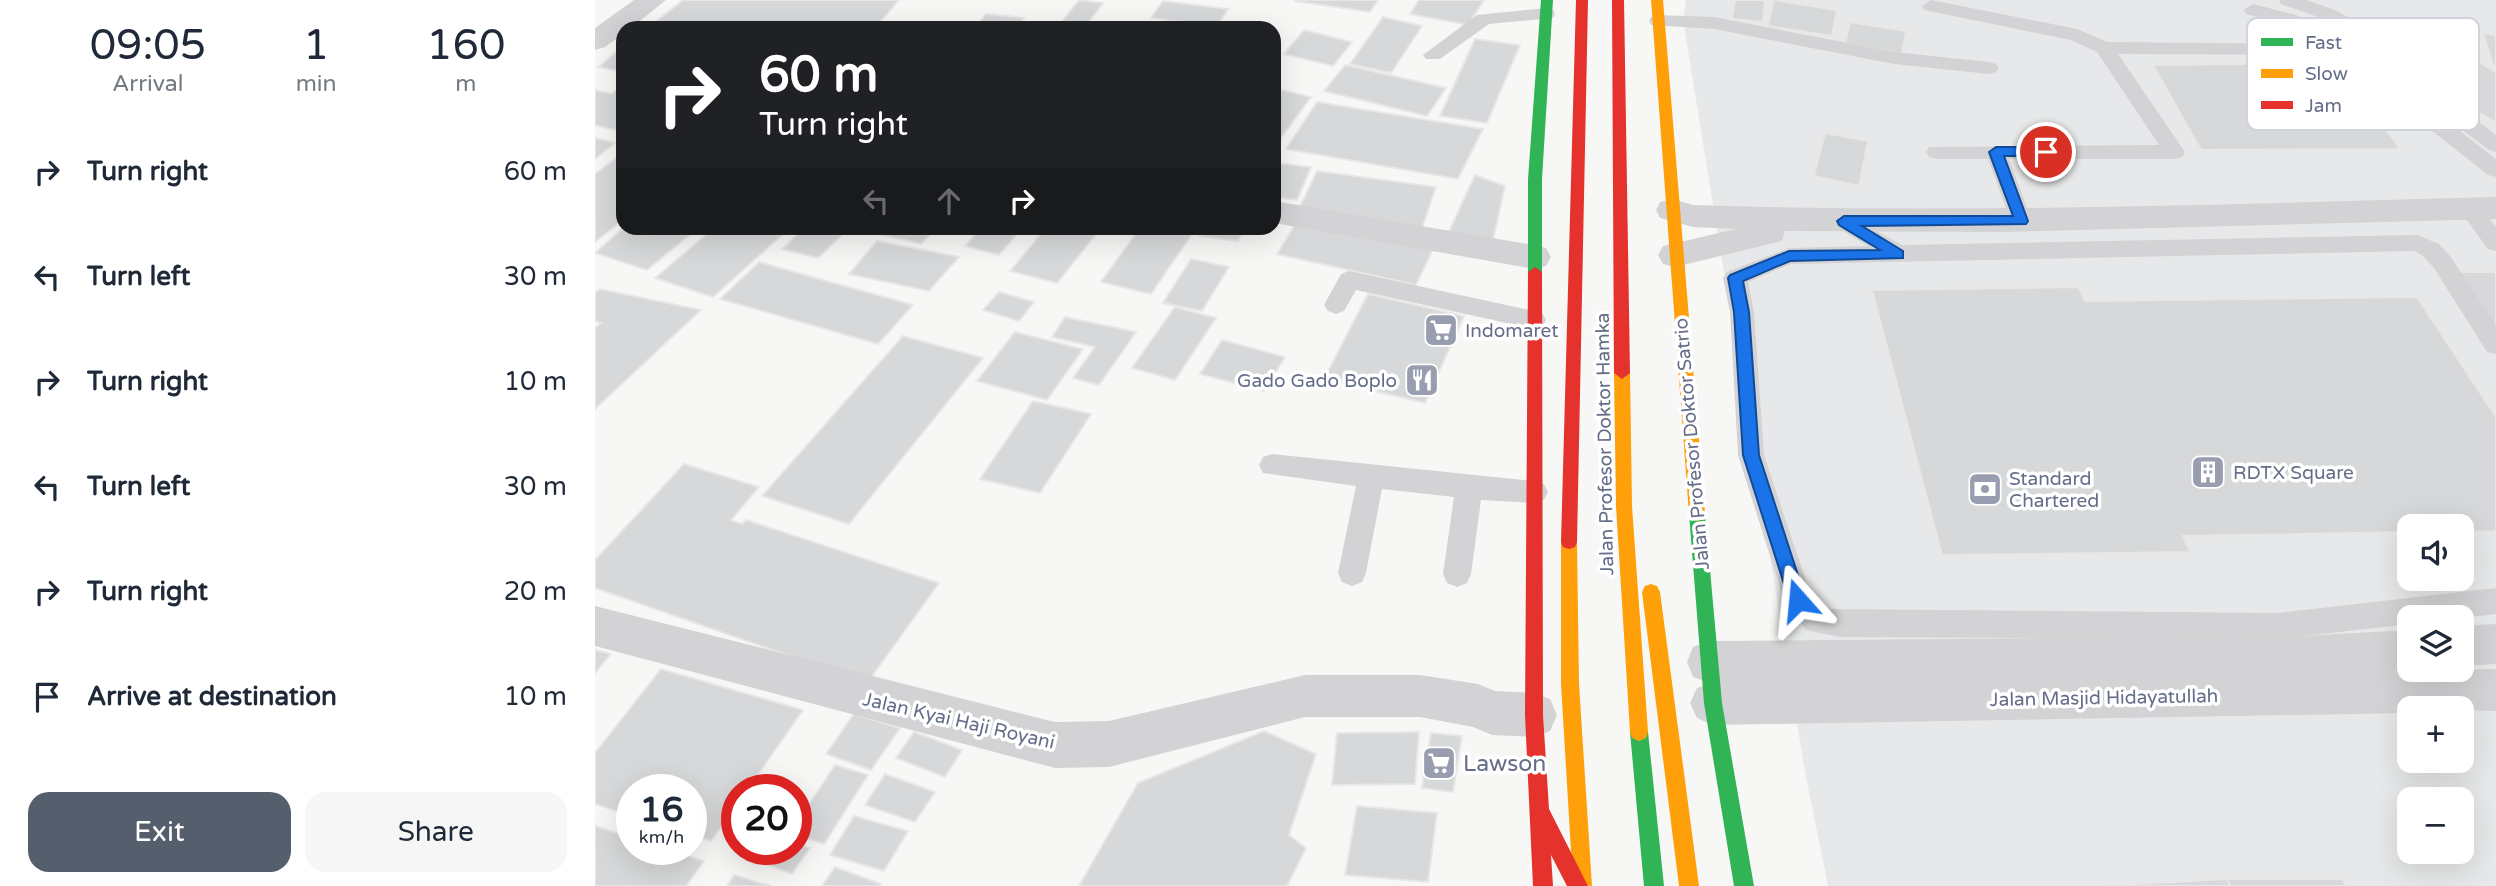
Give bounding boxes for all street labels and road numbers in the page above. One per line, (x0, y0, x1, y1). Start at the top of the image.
street label: Jalan Profesor Doktor Hamka (1592, 312, 1618, 576)
street label: Jalan Profesor Doktor Satrio (1670, 317, 1714, 571)
street label: Jalan Masjid Hidayatullah (1990, 685, 2218, 711)
street label: Jalan Kyai Haji Royani (861, 688, 1057, 754)

